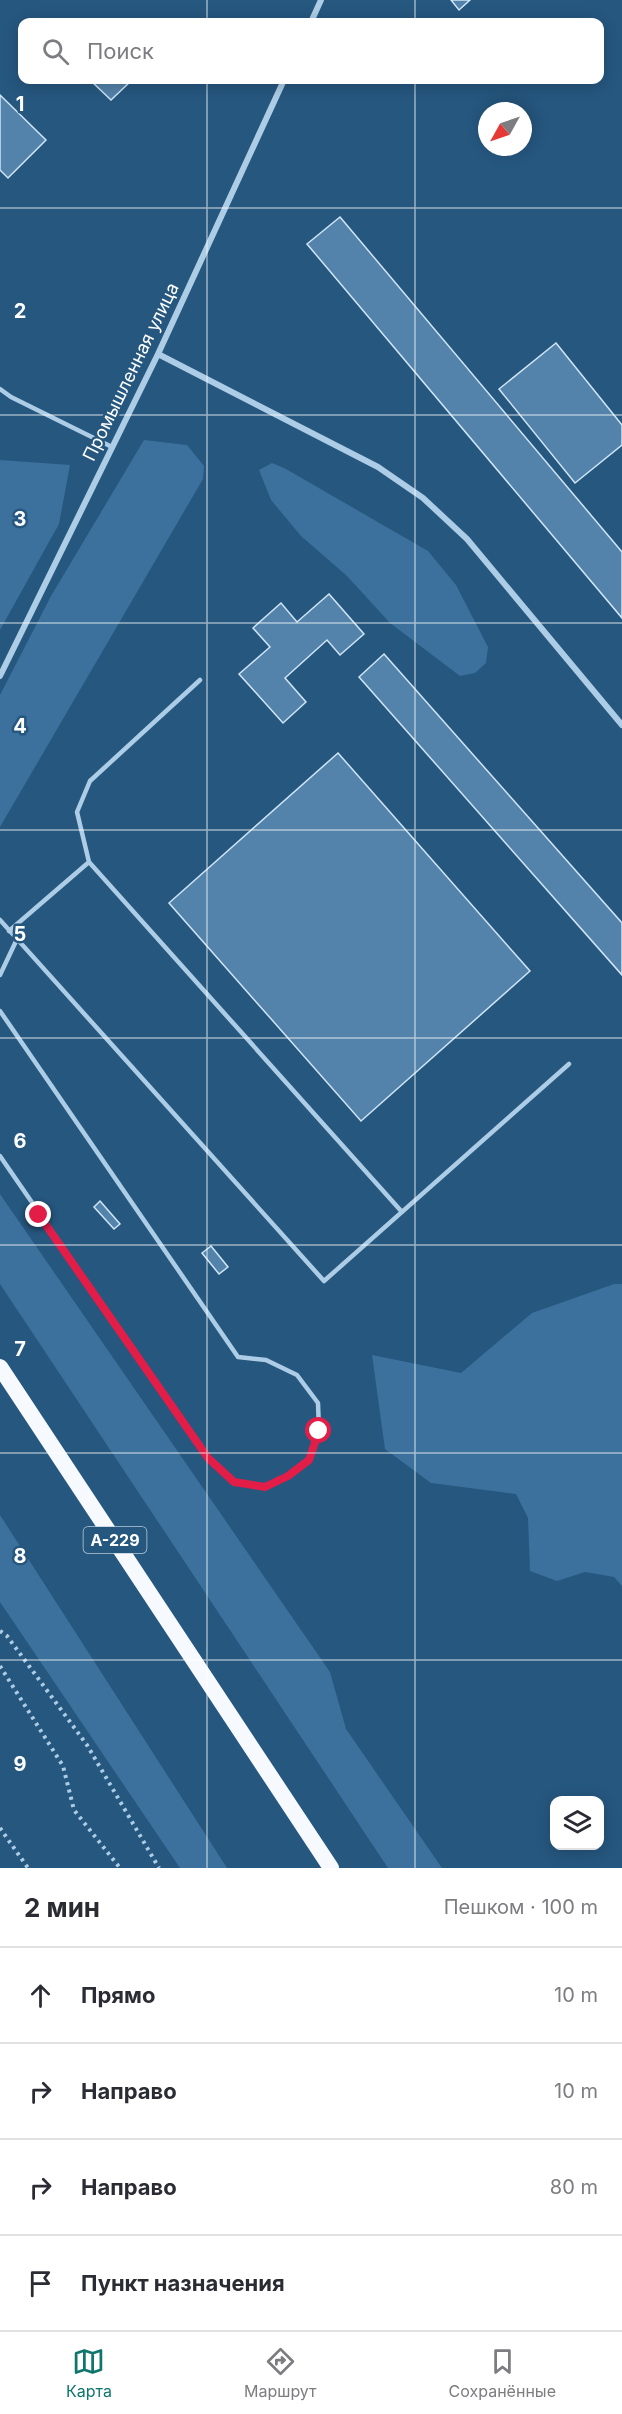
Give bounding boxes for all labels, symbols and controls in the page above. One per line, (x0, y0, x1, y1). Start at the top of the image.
search box (18, 18, 604, 84)
icon: search (39, 35, 72, 68)
text: Поиск (87, 38, 154, 64)
text: 1 (16, 92, 24, 116)
north arrow (478, 102, 532, 156)
street label: Промышленная улица (78, 279, 183, 464)
text: 2 (14, 299, 26, 323)
text: 3 (14, 507, 26, 531)
text: 4 (13, 714, 27, 738)
text: 5 (14, 922, 26, 946)
text: 6 (14, 1129, 27, 1153)
route end (25, 1201, 51, 1227)
text: 7 (14, 1337, 26, 1361)
route start (305, 1417, 331, 1443)
road number: А-229 (84, 1527, 146, 1553)
text: 8 (13, 1544, 27, 1568)
text: 9 (14, 1752, 27, 1776)
map controls (550, 1796, 604, 1850)
button: layers (550, 1796, 604, 1850)
text: 2 мин (24, 1892, 100, 1923)
text: Пешком · 100 m (444, 1895, 598, 1919)
icon: ahead (24, 1979, 57, 2012)
text: Прямо (81, 1982, 155, 2008)
text: 10 m (554, 1983, 598, 2007)
icon: right (24, 2075, 57, 2108)
text: Направо (81, 2078, 177, 2104)
text: 10 m (554, 2079, 598, 2103)
icon: right (24, 2171, 57, 2204)
text: Направо (81, 2174, 177, 2200)
text: 80 m (550, 2175, 598, 2199)
icon: arrive (24, 2267, 57, 2300)
text: Пункт назначения (81, 2270, 285, 2296)
tab: Карта (66, 2345, 112, 2401)
tab: Маршрут (244, 2345, 317, 2401)
tab: Сохранённые (449, 2345, 556, 2401)

